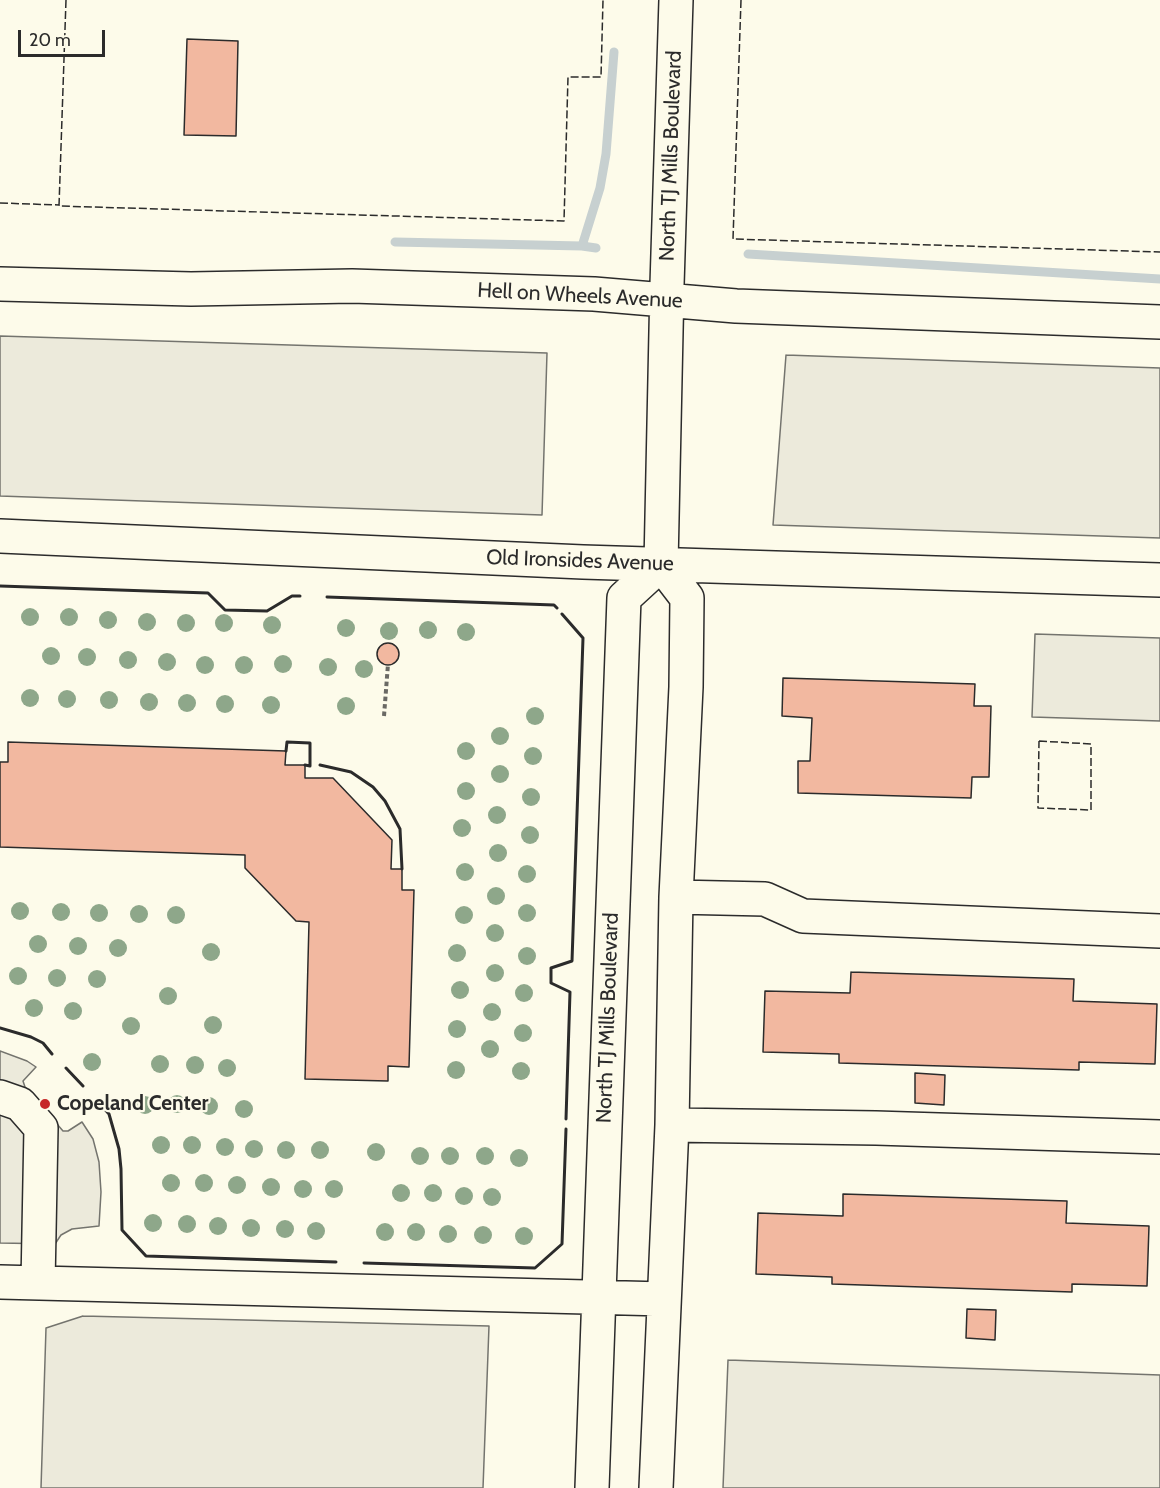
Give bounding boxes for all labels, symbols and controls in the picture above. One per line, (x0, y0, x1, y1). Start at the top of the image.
scale bar (21, 18, 108, 56)
text: 20 m (29, 29, 71, 51)
street label: North TJ Mills Boulevard (655, 50, 687, 262)
street label: Hell on Wheels Avenue (477, 278, 683, 314)
street label: Old Ironsides Avenue (486, 545, 674, 577)
street label: North TJ Mills Boulevard (592, 912, 624, 1124)
place label: Copeland Center (57, 1091, 208, 1117)
marker: Copeland Center (38, 1097, 52, 1111)

